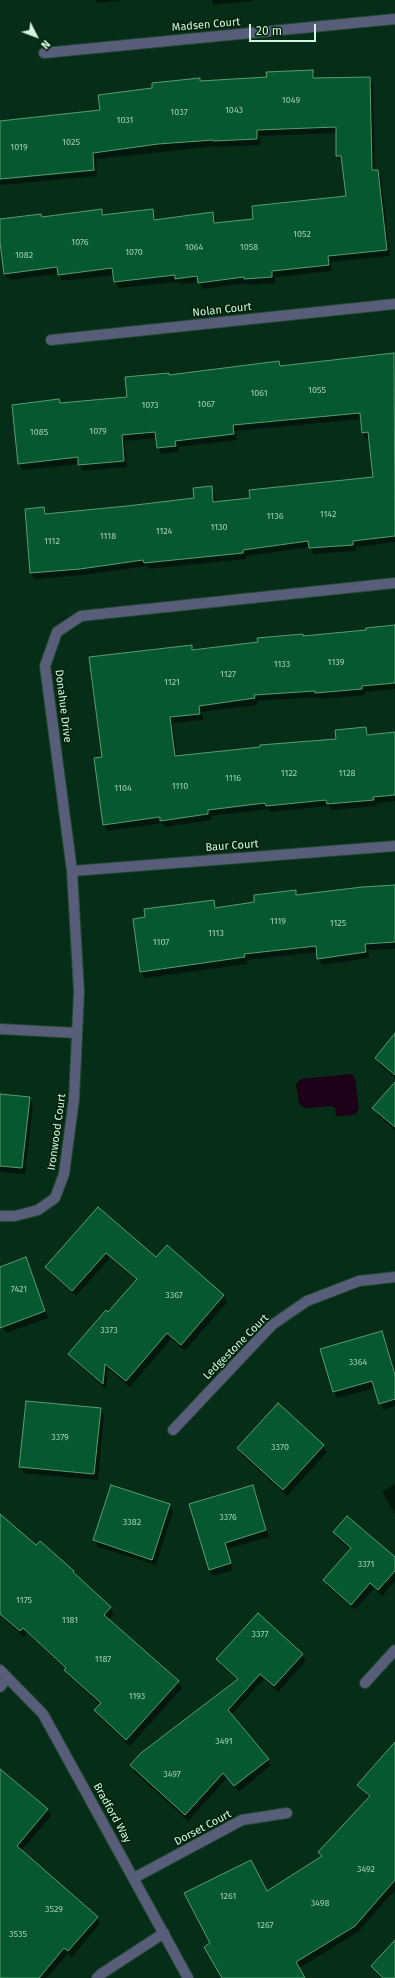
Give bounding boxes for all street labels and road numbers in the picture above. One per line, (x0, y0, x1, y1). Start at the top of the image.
street label: Madsen Court (171, 15, 241, 35)
street label: Nolan Court (192, 300, 252, 320)
street label: Donahue Drive (52, 669, 74, 743)
street label: Baur Court (205, 838, 259, 854)
street label: Ironwood Court (45, 1093, 69, 1171)
street label: Ledgestone Court (201, 1312, 271, 1382)
street label: Bradford Way (90, 1781, 134, 1845)
street label: Dorset Court (172, 1807, 234, 1849)

